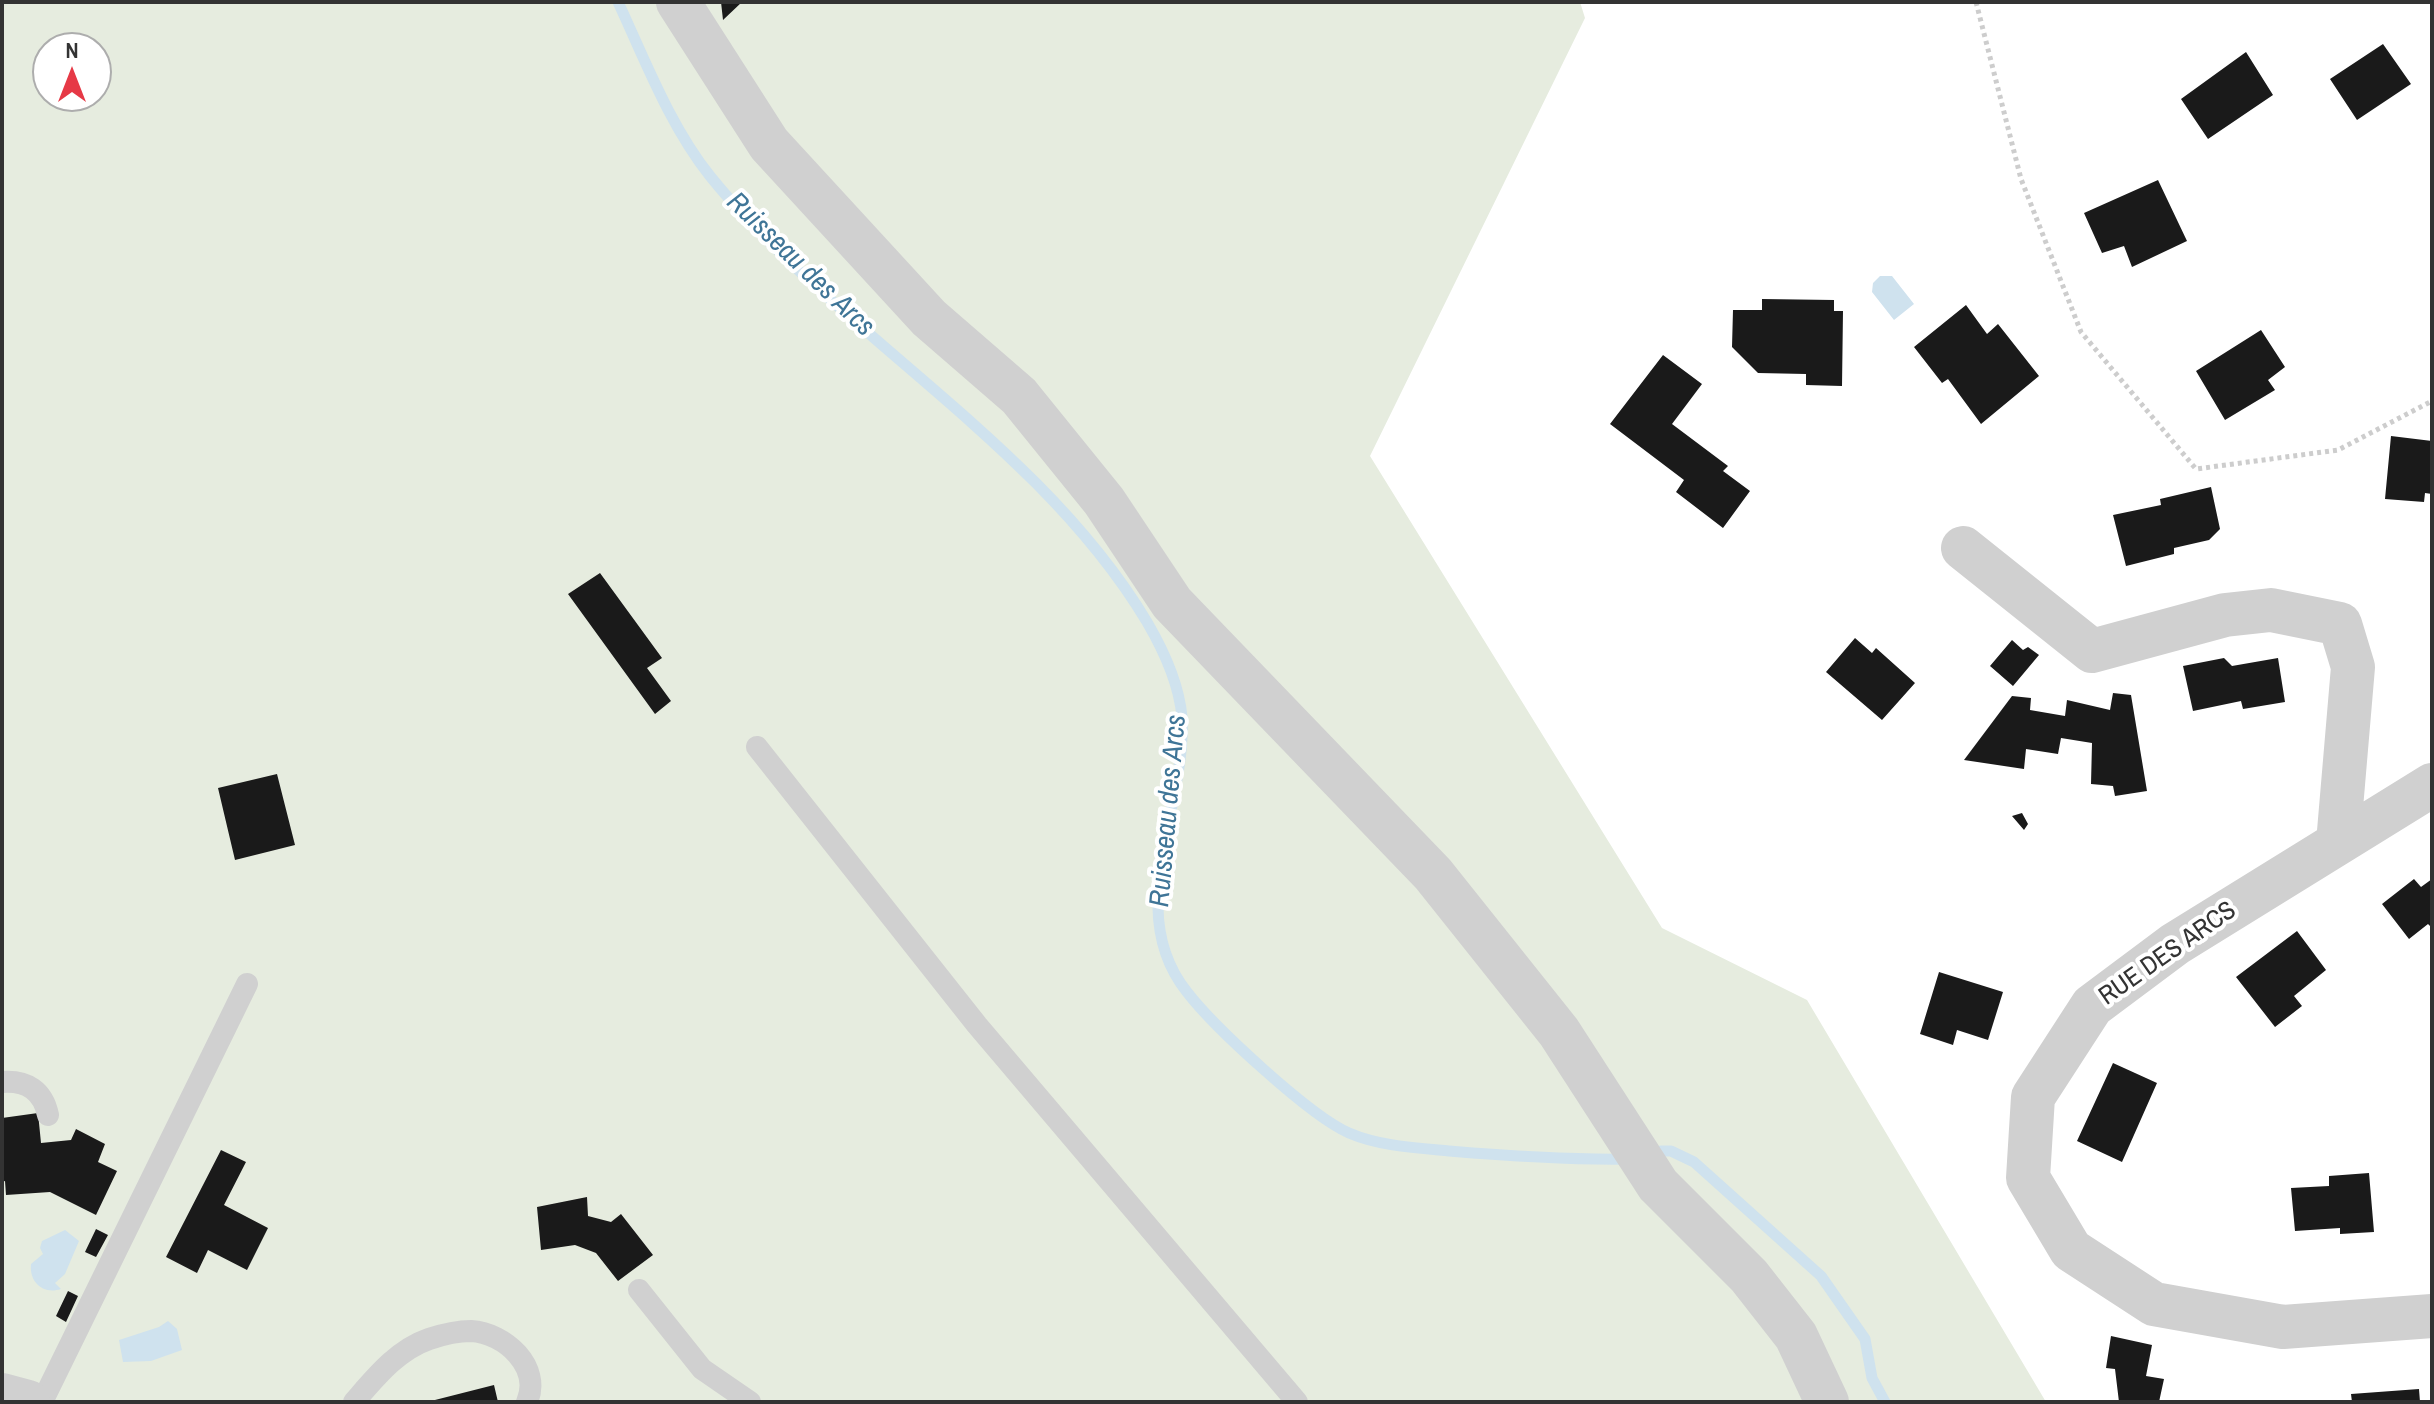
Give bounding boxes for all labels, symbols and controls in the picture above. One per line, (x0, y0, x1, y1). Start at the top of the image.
north arrow (32, 32, 112, 112)
text: N (65, 35, 79, 65)
water label: Ruisseau des Arcs (719, 186, 881, 344)
water label: Ruisseau des Arcs (1144, 714, 1194, 908)
street label: RUE DES ARCS (2094, 895, 2242, 1013)

